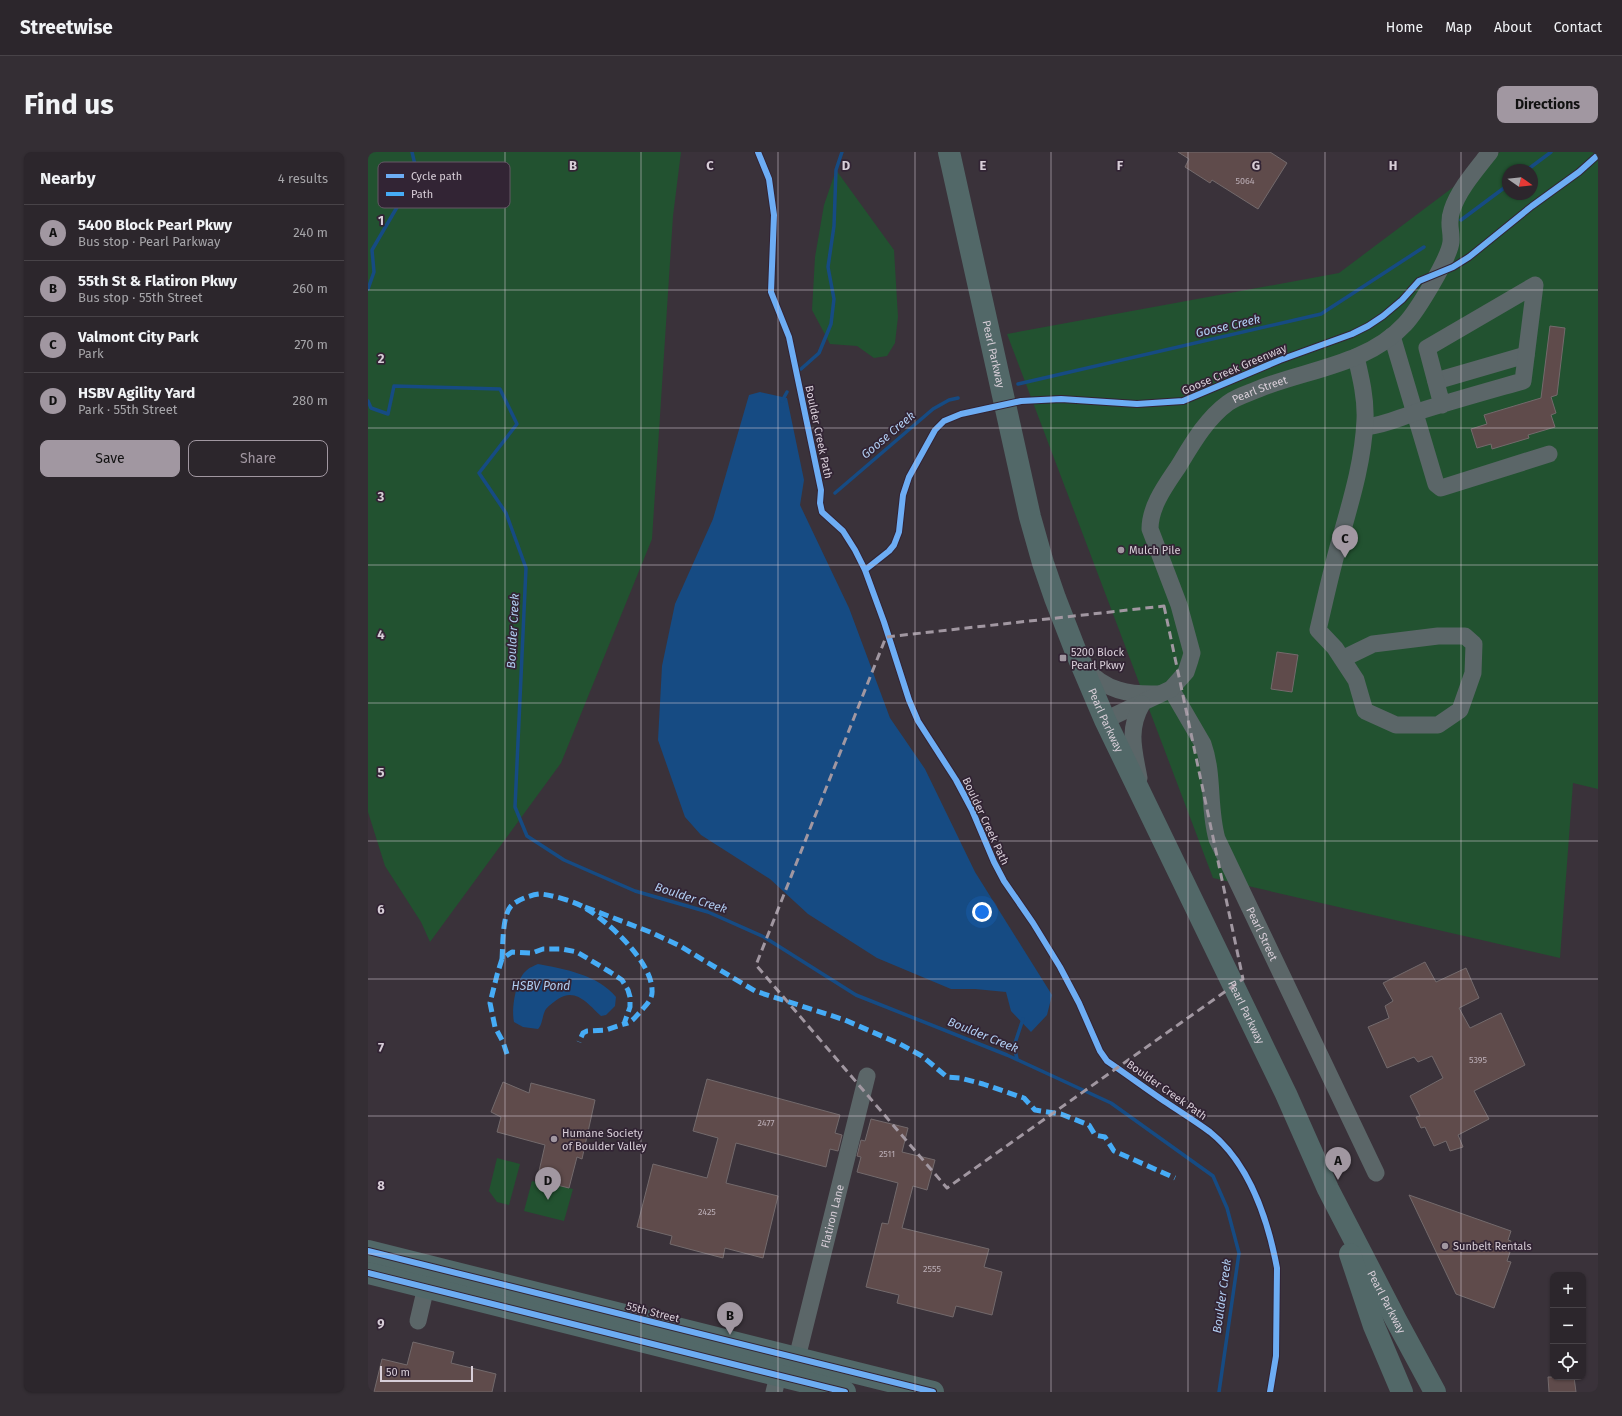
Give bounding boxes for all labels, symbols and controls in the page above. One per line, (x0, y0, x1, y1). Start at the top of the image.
text: Streetwise (20, 16, 113, 39)
text: Home (1386, 19, 1423, 36)
text: Map (1445, 19, 1472, 36)
text: About (1494, 19, 1532, 36)
text: Contact (1554, 19, 1602, 36)
button: Directions (1497, 86, 1598, 123)
text: Find us (24, 88, 114, 121)
text: B (569, 158, 577, 173)
text: C (706, 158, 714, 173)
text: D (842, 158, 851, 173)
text: E (980, 158, 987, 173)
text: F (1117, 158, 1124, 173)
text: G (1252, 158, 1260, 173)
text: H (1389, 158, 1397, 173)
legend (378, 162, 510, 208)
north arrow (1502, 164, 1538, 200)
text: Nearby (40, 168, 95, 189)
text: Cycle path (411, 170, 462, 183)
text: 4 results (278, 171, 328, 186)
house number: 5064 (1235, 176, 1255, 186)
text: Path (411, 188, 433, 201)
text: 1 (378, 213, 384, 228)
text: 5400 Block Pearl Pkwy (78, 216, 232, 234)
text: A (49, 225, 57, 240)
text: 240 m (293, 225, 328, 240)
text: Bus stop · Pearl Parkway (78, 234, 220, 249)
text: 55th St & Flatiron Pkwy (78, 272, 237, 290)
text: B (49, 281, 57, 296)
text: 260 m (293, 281, 328, 296)
text: Bus stop · 55th Street (78, 290, 203, 305)
water label: Goose Creek (1194, 312, 1262, 340)
street label: Pearl Parkway (980, 319, 1007, 390)
text: Valmont City Park (78, 328, 199, 346)
text: C (49, 337, 57, 352)
text: 270 m (294, 337, 328, 352)
street label: Goose Creek Greenway (1180, 341, 1289, 397)
text: Park (78, 346, 104, 361)
text: 2 (378, 351, 385, 366)
street label: Pearl Street (1230, 373, 1289, 406)
text: HSBV Agility Yard (78, 384, 195, 402)
street label: Boulder Creek Path (802, 384, 835, 480)
text: D (49, 393, 57, 408)
text: 280 m (293, 393, 328, 408)
text: Park · 55th Street (78, 402, 178, 417)
water label: Goose Creek (858, 408, 918, 462)
button: Save (40, 440, 180, 477)
button: Share (188, 440, 328, 477)
text: 3 (377, 489, 385, 504)
pin: C (1332, 525, 1358, 558)
place label: Mulch Pile (1129, 544, 1180, 557)
marker: Mulch Pile (1116, 545, 1126, 555)
water label: Boulder Creek (504, 593, 522, 669)
text: 4 (377, 627, 385, 642)
place label: 5200 Block Pearl Pkwy (1071, 646, 1125, 672)
marker: 5200 Block Pearl Pkwy (1058, 653, 1068, 663)
street label: Pearl Parkway (1085, 686, 1126, 755)
text: 5 (378, 765, 385, 780)
street label: Boulder Creek Path (960, 775, 1012, 867)
water label: Boulder Creek (653, 880, 729, 916)
text: 6 (377, 902, 385, 917)
your location (972, 902, 992, 922)
street label: Pearl Street (1243, 905, 1280, 963)
street label: Pearl Parkway (1225, 978, 1267, 1047)
water label: HSBV Pond (512, 979, 570, 993)
water label: Boulder Creek (946, 1014, 1021, 1056)
text: 7 (378, 1040, 384, 1055)
house number: 5395 (1469, 1055, 1488, 1065)
street label: Boulder Creek Path (1124, 1058, 1209, 1123)
house number: 2477 (758, 1118, 774, 1128)
place label: Humane Society of Boulder Valley (562, 1127, 647, 1153)
marker: Humane Society of Boulder Valley (549, 1134, 559, 1144)
pin: A (1325, 1147, 1351, 1180)
house number: 2511 (879, 1149, 895, 1159)
pin: D (535, 1167, 561, 1200)
text: 8 (377, 1178, 385, 1193)
street label: Flatiron Lane (819, 1183, 847, 1250)
house number: 2425 (698, 1207, 716, 1217)
place label: Sunbelt Rentals (1453, 1240, 1532, 1253)
marker: Sunbelt Rentals (1440, 1241, 1450, 1251)
water label: Boulder Creek (1210, 1257, 1234, 1334)
house number: 2555 (923, 1264, 941, 1274)
street label: Pearl Parkway (1364, 1268, 1408, 1336)
map controls (1550, 1272, 1586, 1380)
button: + (1550, 1272, 1586, 1308)
street label: 55th Street (625, 1300, 681, 1325)
pin: B (717, 1302, 743, 1335)
button: − (1550, 1308, 1586, 1344)
text: 9 (377, 1316, 385, 1331)
button: locate (1550, 1344, 1586, 1380)
scale bar (380, 1364, 473, 1383)
text: 50 m (386, 1366, 410, 1379)

